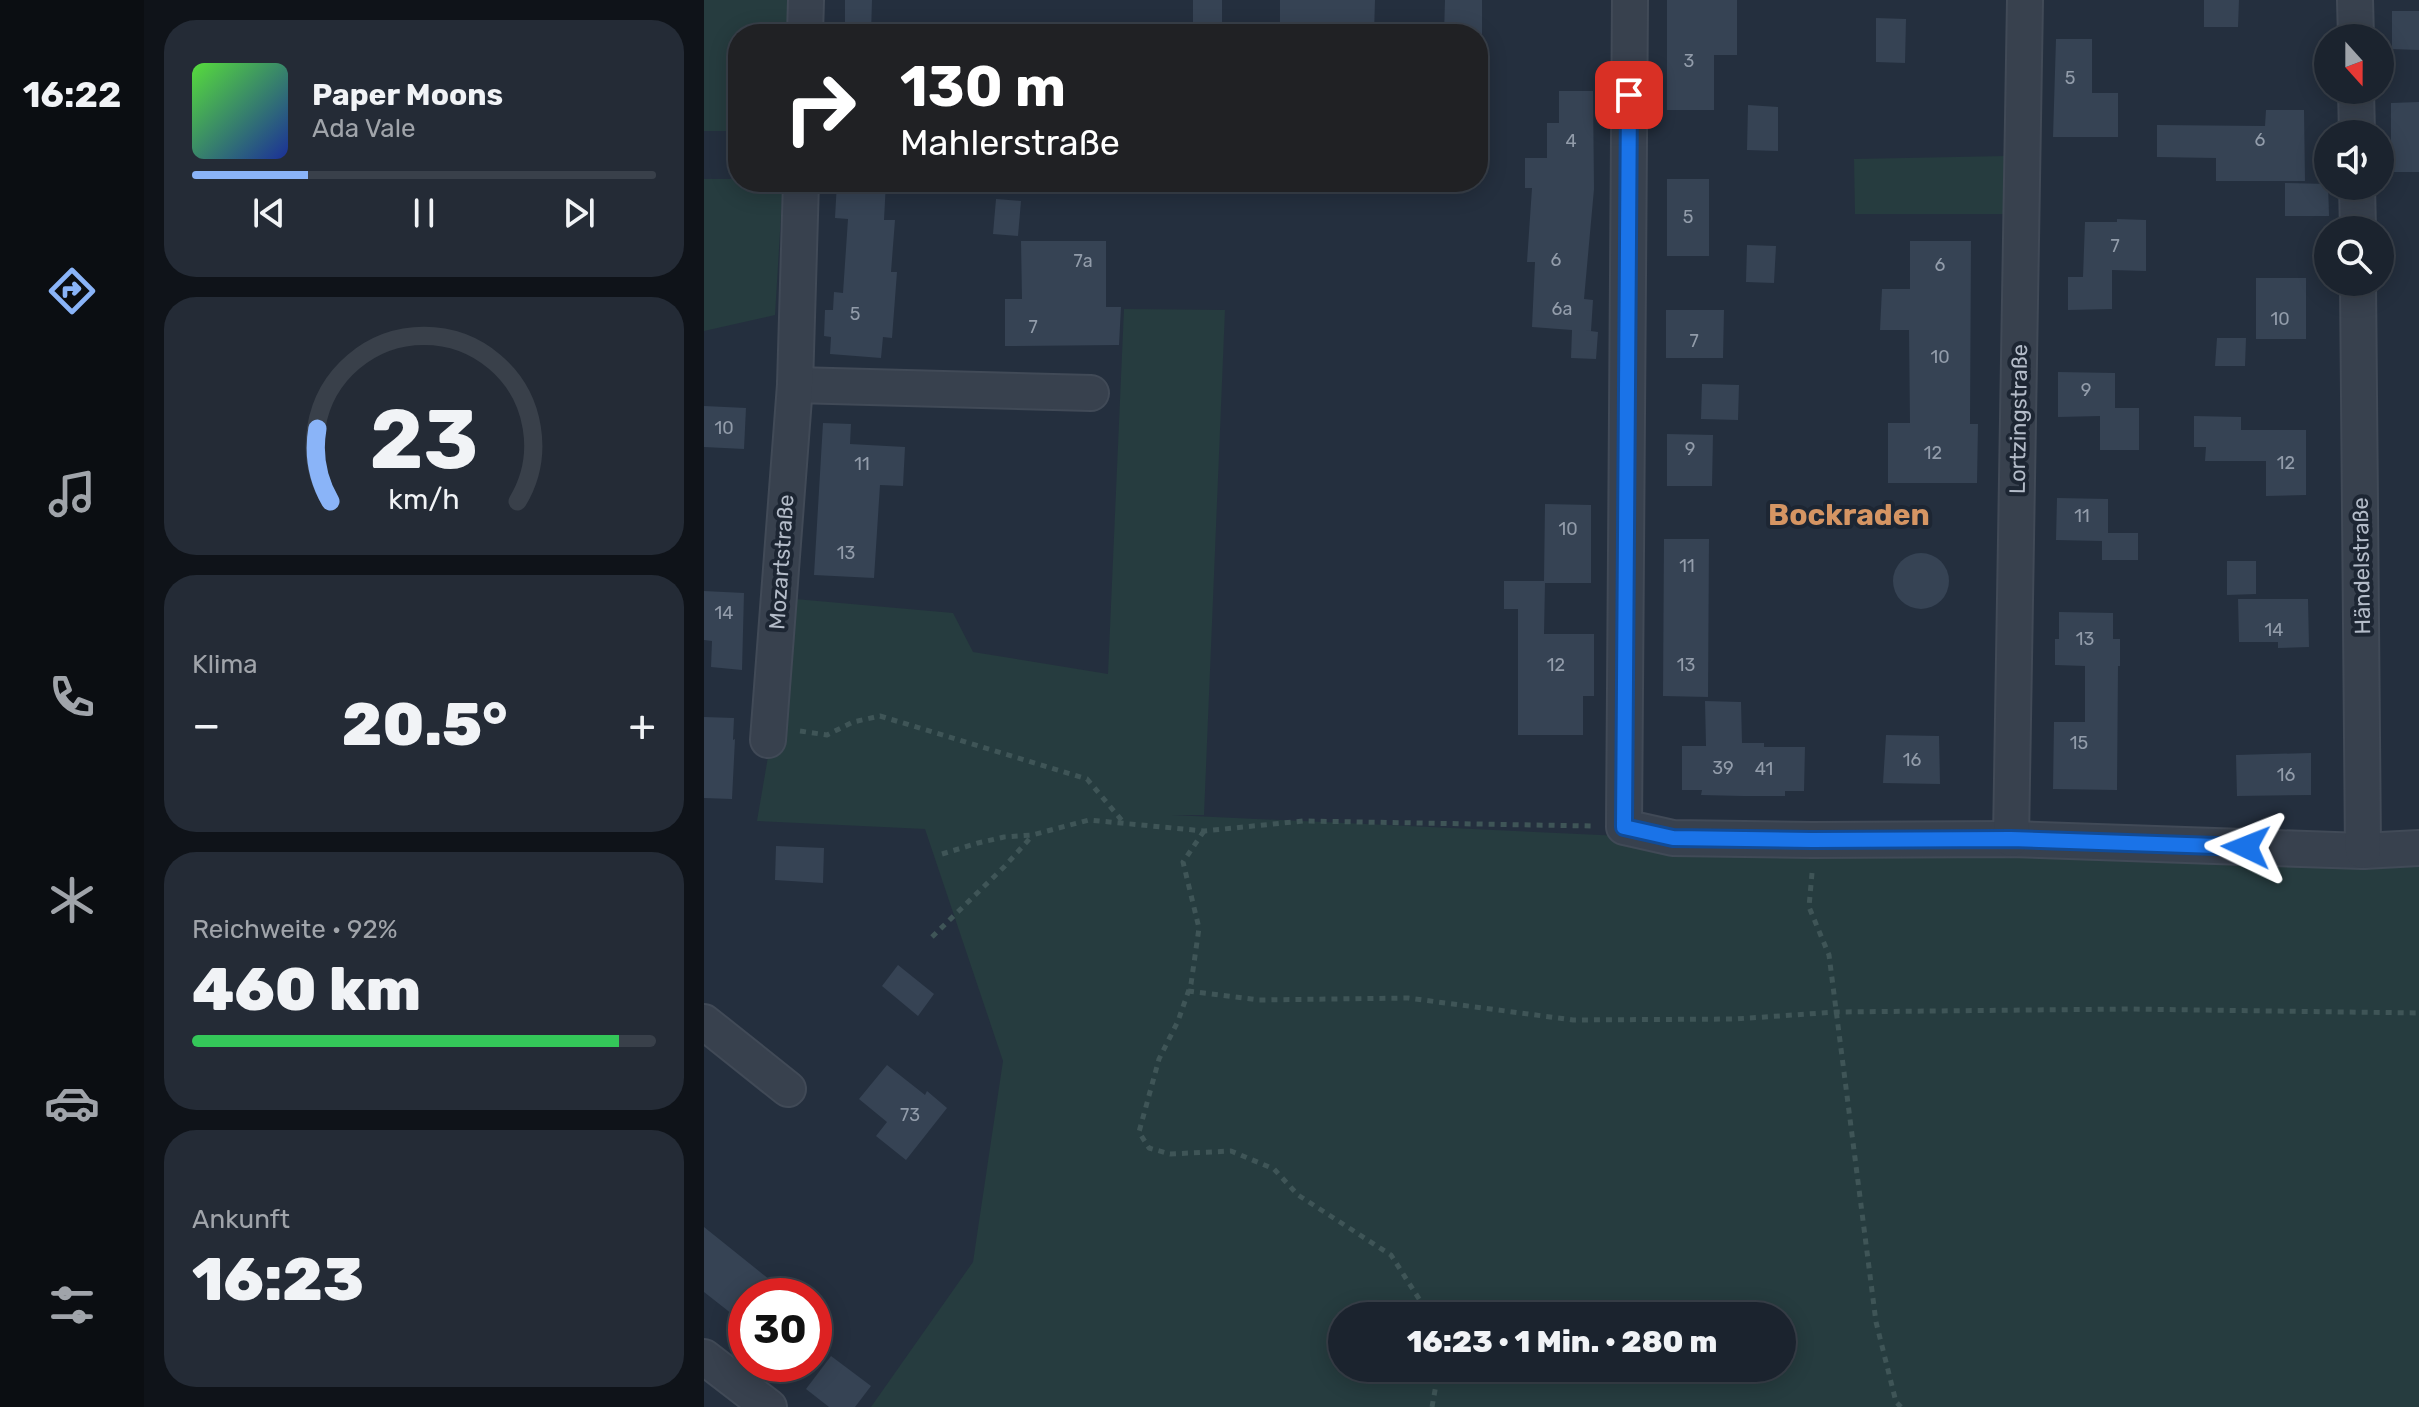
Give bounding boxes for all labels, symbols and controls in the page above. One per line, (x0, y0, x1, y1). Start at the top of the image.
north arrow (2314, 24, 2394, 104)
map controls (2314, 24, 2394, 296)
house number: 3 (1684, 50, 1694, 72)
text: 130 m (900, 54, 1066, 120)
icon: right (768, 56, 872, 160)
pin (1595, 61, 1663, 129)
house number: 5 (2065, 67, 2075, 89)
text: 16:22 (23, 73, 121, 116)
icon: arrive (1607, 73, 1651, 117)
text: Paper Moons (312, 77, 503, 113)
text: Ada Vale (312, 113, 416, 144)
button: sound (2314, 120, 2394, 200)
text: Mahlerstraße (900, 121, 1120, 164)
house number: 6 (2255, 129, 2266, 151)
house number: 4 (1565, 130, 1577, 152)
icon: previous (247, 191, 291, 235)
icon: pause (402, 191, 446, 235)
icon: next (557, 191, 601, 235)
house number: 5 (1683, 206, 1693, 228)
button: search (2314, 216, 2394, 296)
house number: 7 (2110, 235, 2120, 257)
house number: 6 (1551, 249, 1562, 271)
house number: 7a (1073, 250, 1093, 272)
house number: 6 (1935, 254, 1946, 276)
icon: directions (44, 263, 100, 319)
house number: 6a (1552, 298, 1572, 320)
house number: 5 (850, 303, 860, 325)
house number: 10 (2270, 308, 2290, 330)
house number: 7 (1028, 316, 1038, 338)
house number: 7 (1689, 330, 1699, 352)
street label: Lortzingstraße (2004, 344, 2033, 494)
house number: 10 (1930, 346, 1950, 368)
house number: 9 (2081, 379, 2091, 401)
text: 23 (370, 390, 478, 489)
house number: 10 (714, 417, 734, 439)
house number: 9 (1685, 438, 1695, 460)
house number: 12 (1924, 442, 1942, 464)
house number: 12 (2277, 452, 2295, 474)
house number: 11 (854, 453, 870, 475)
icon: music (44, 466, 100, 522)
text: km/h (388, 482, 460, 516)
street label: Mozartstraße (763, 493, 800, 631)
district label: Bockraden (1768, 497, 1930, 533)
street label: Händelstraße (2347, 497, 2376, 635)
house number: 11 (2074, 505, 2090, 527)
house number: 10 (1558, 518, 1578, 540)
house number: 13 (837, 542, 855, 564)
house number: 11 (1679, 555, 1695, 577)
house number: 14 (715, 602, 733, 624)
house number: 14 (2265, 619, 2283, 641)
house number: 13 (2076, 628, 2094, 650)
text: Klima (192, 649, 258, 680)
house number: 12 (1547, 654, 1565, 676)
house number: 13 (1677, 654, 1695, 676)
icon: phone (44, 669, 100, 725)
text: 20.5° (342, 689, 507, 760)
text: − (192, 699, 221, 751)
text: + (629, 699, 656, 751)
house number: 15 (2070, 732, 2088, 754)
house number: 16 (1903, 749, 1921, 771)
house number: 39 (1712, 757, 1734, 779)
house number: 41 (1755, 758, 1773, 780)
house number: 16 (2277, 764, 2295, 786)
position arrow (2204, 805, 2288, 889)
icon: climate (44, 872, 100, 928)
text: Reichweite · 92% (192, 914, 398, 945)
text: 460 km (192, 954, 421, 1025)
icon: car (44, 1075, 100, 1131)
house number: 73 (900, 1104, 920, 1126)
text: Ankunft (192, 1204, 290, 1235)
text: 16:23 (192, 1244, 364, 1315)
icon: filters (44, 1277, 100, 1333)
speed limit sign: 30 (728, 1278, 832, 1382)
text: 16:23 · 1 Min. · 280 m (1407, 1324, 1717, 1360)

